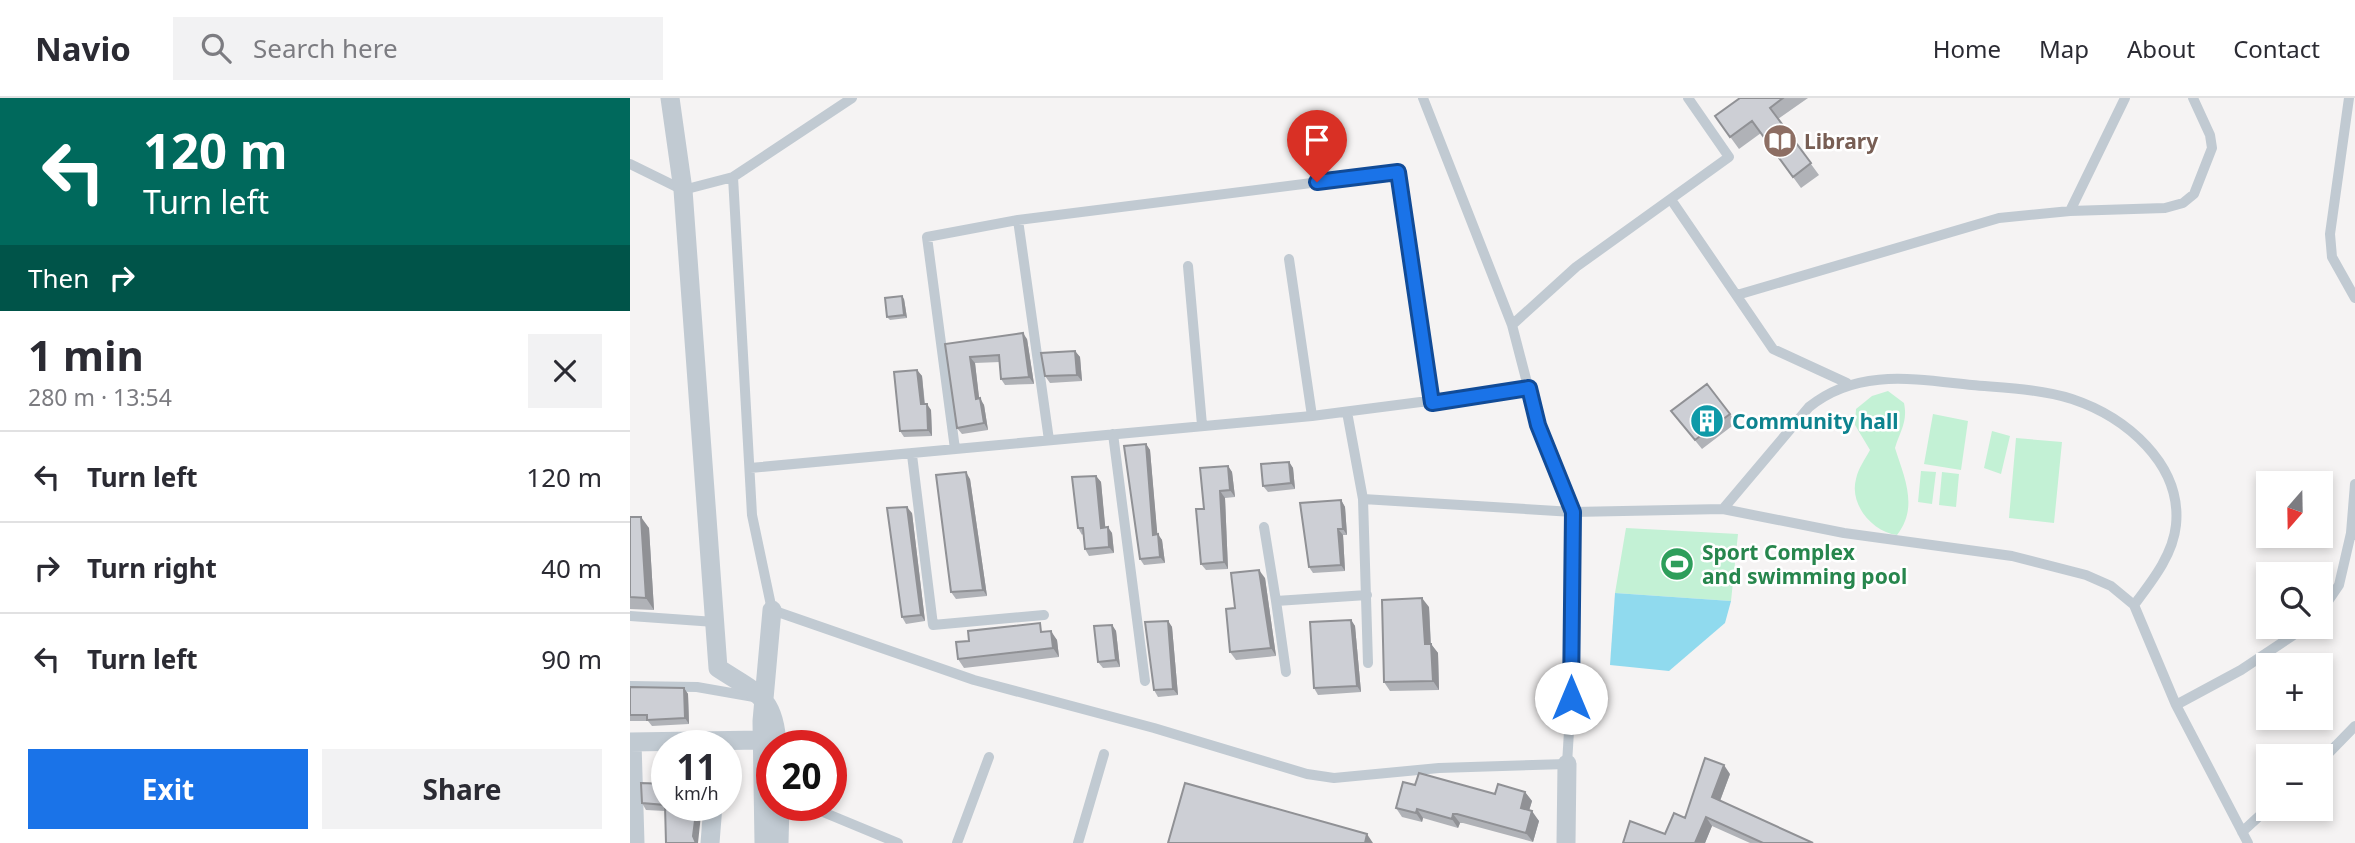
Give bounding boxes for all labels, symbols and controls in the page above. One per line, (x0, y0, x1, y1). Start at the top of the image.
search box (173, 17, 663, 80)
text: Navio (35, 26, 131, 71)
icon: search (197, 29, 235, 67)
text: Search here (253, 30, 398, 66)
text: Home (1933, 32, 2001, 65)
text: Map (2039, 32, 2089, 65)
text: About (2127, 32, 2195, 65)
text: Contact (2233, 32, 2320, 65)
pin (1287, 110, 1347, 182)
text: 120 m (143, 117, 288, 183)
icon: arrive (1298, 121, 1336, 159)
library icon: Library (1761, 122, 1799, 160)
icon: left (28, 126, 119, 217)
place label: Library (1804, 127, 1878, 155)
text: Turn left (143, 180, 269, 223)
icon: right (103, 259, 141, 297)
text: Then (28, 260, 89, 296)
text: 1 min (28, 326, 144, 383)
button: close (528, 334, 602, 408)
text: 280 m · 13:54 (28, 381, 172, 413)
building icon: Community hall (1688, 402, 1726, 440)
place label: Community hall (1732, 407, 1898, 435)
icon: left (28, 458, 66, 496)
text: Turn left (87, 459, 198, 495)
text: 120 m (526, 459, 602, 495)
north arrow (2256, 471, 2333, 548)
map controls (2256, 471, 2333, 821)
place label: Sport Complex and swimming pool (1702, 538, 1907, 590)
sports icon: Sport Complex and swimming pool (1658, 545, 1696, 583)
icon: right (28, 549, 66, 587)
text: Turn right (87, 550, 217, 586)
text: 40 m (541, 550, 602, 586)
button: search (2256, 562, 2333, 639)
icon: left (28, 640, 66, 678)
text: Turn left (87, 641, 198, 677)
text: 90 m (541, 641, 602, 677)
button: + (2256, 653, 2333, 730)
position arrow (1534, 661, 1608, 735)
speed limit sign: 20 (756, 730, 847, 821)
text: 11 (676, 743, 717, 790)
button: − (2256, 744, 2333, 821)
button: Exit (28, 749, 308, 829)
button: Share (322, 749, 602, 829)
text: km/h (674, 781, 719, 805)

